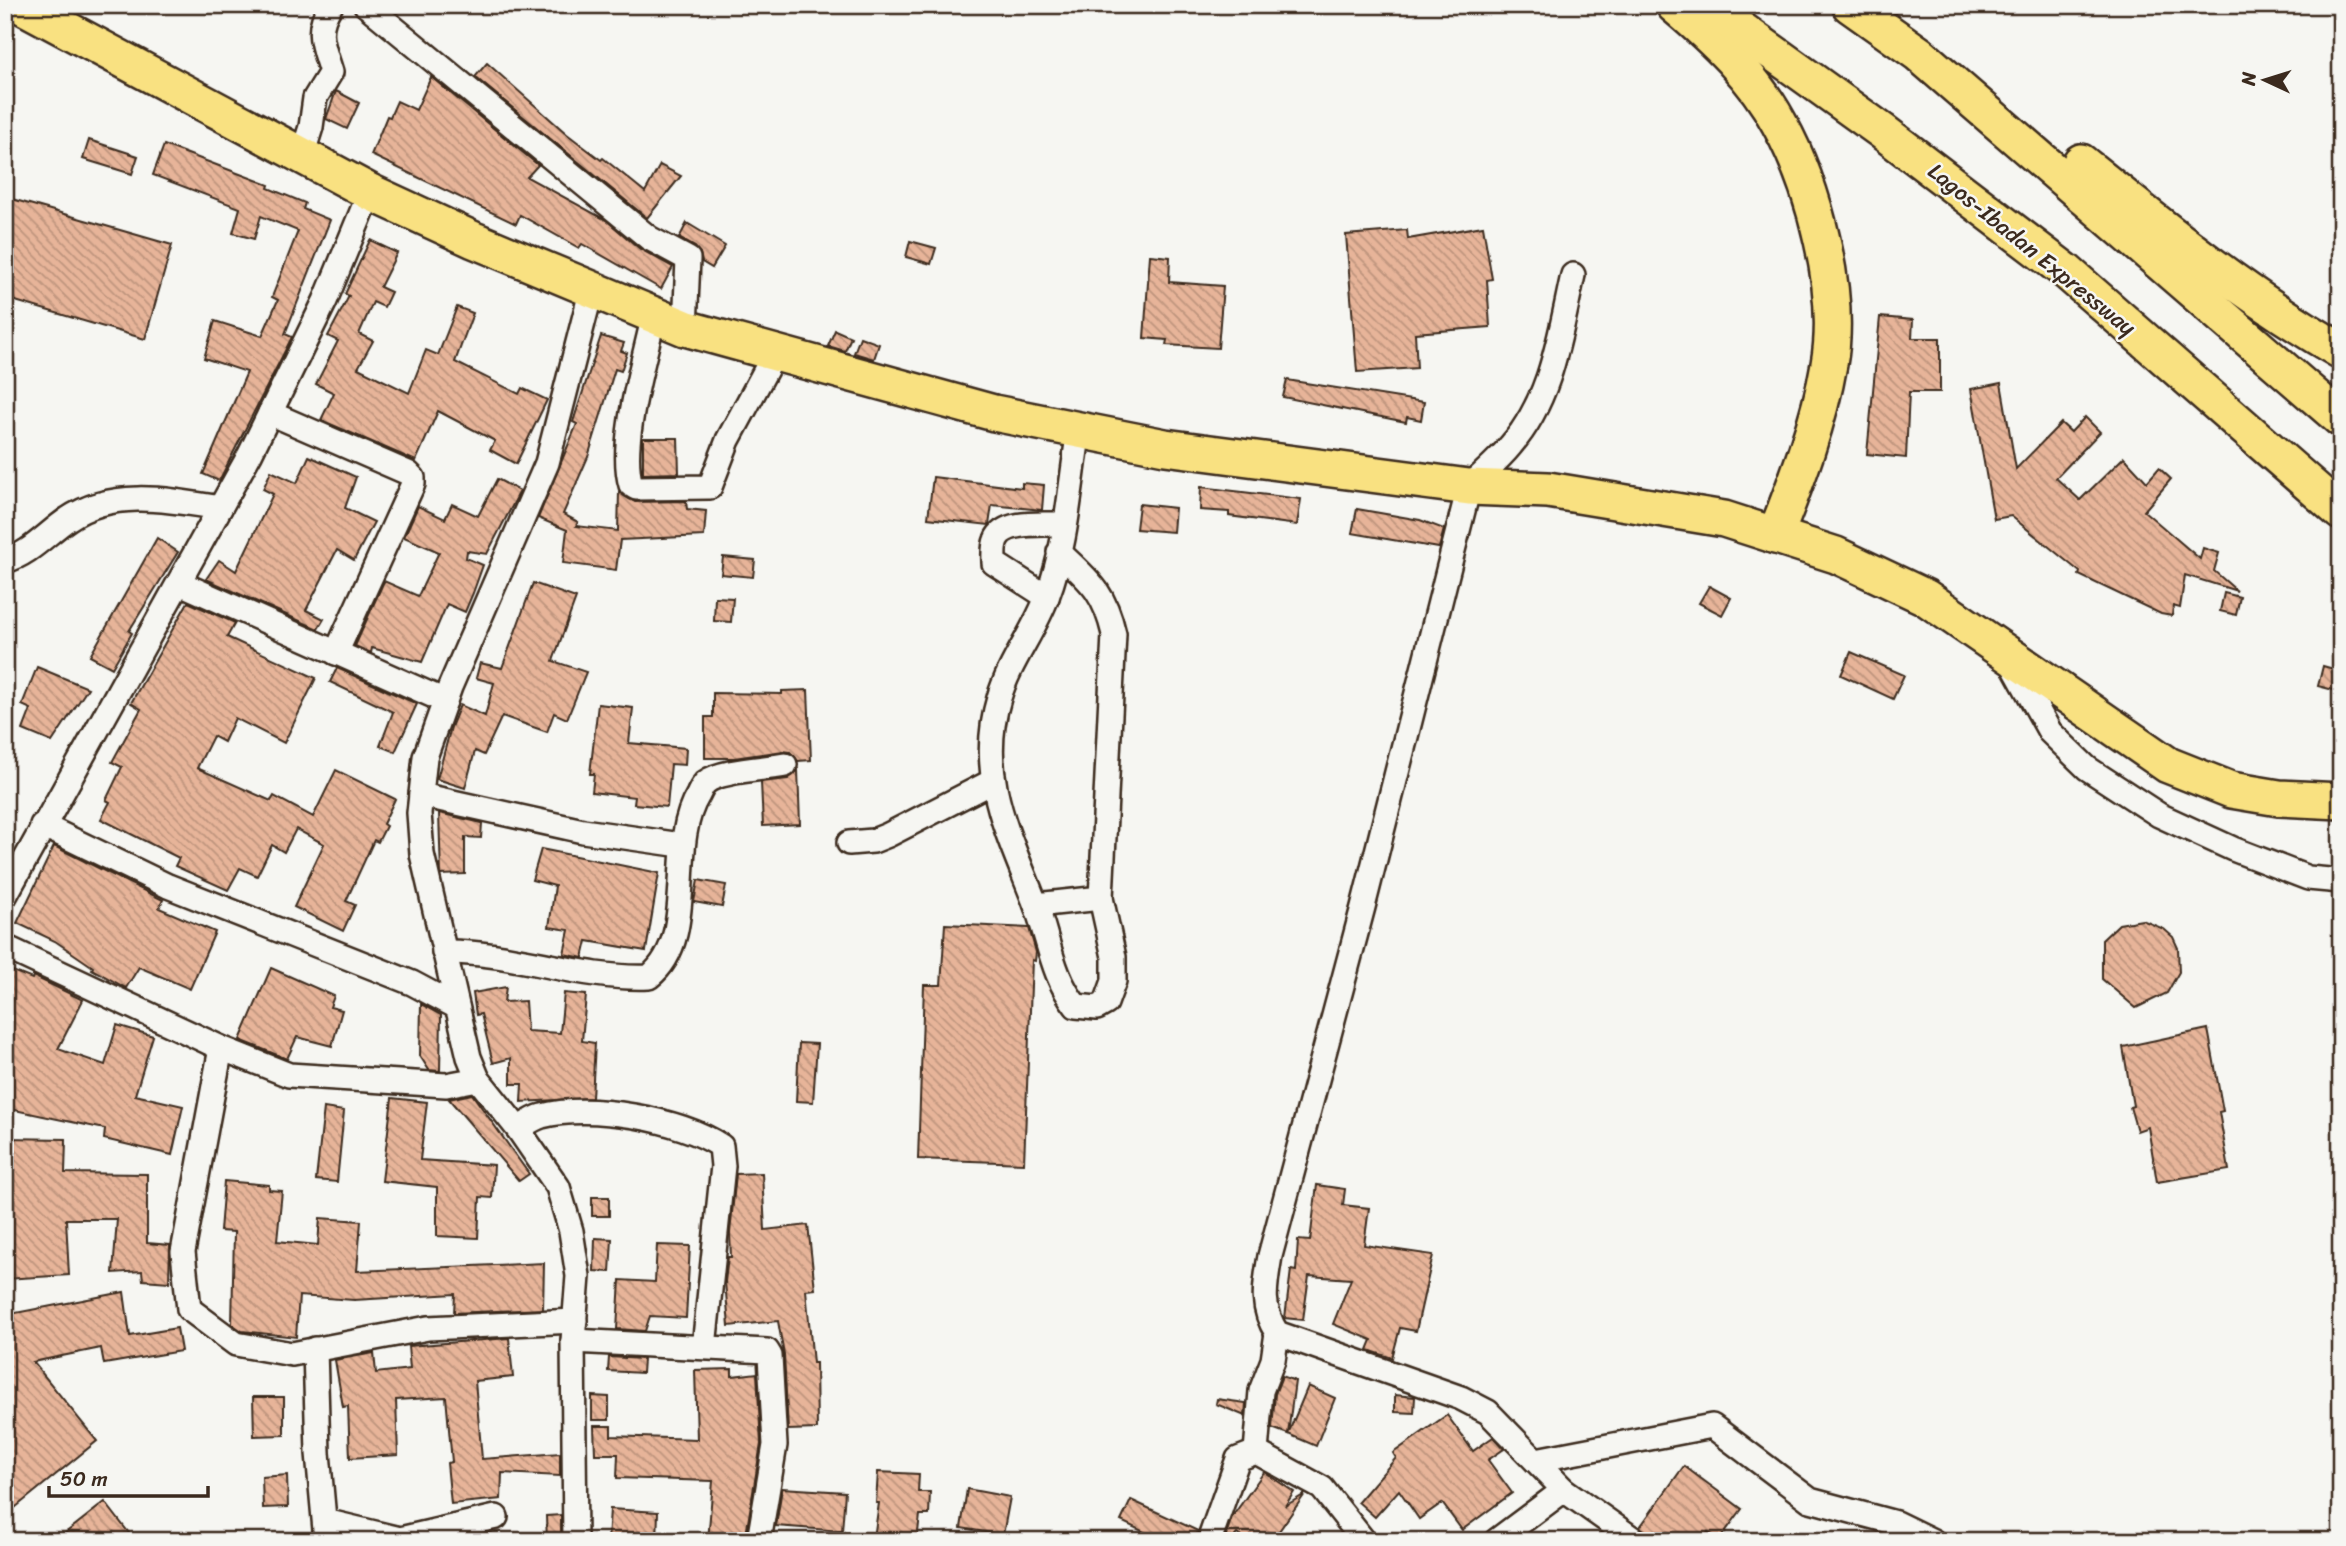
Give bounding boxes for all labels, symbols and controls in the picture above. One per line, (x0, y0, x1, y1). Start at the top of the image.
north arrow (2230, 46, 2300, 116)
text: N (2232, 70, 2266, 88)
street label: Lagos-Ibadan Expressway (1918, 152, 2145, 347)
scale bar (49, 1455, 208, 1499)
text: 50 m (60, 1460, 108, 1498)

